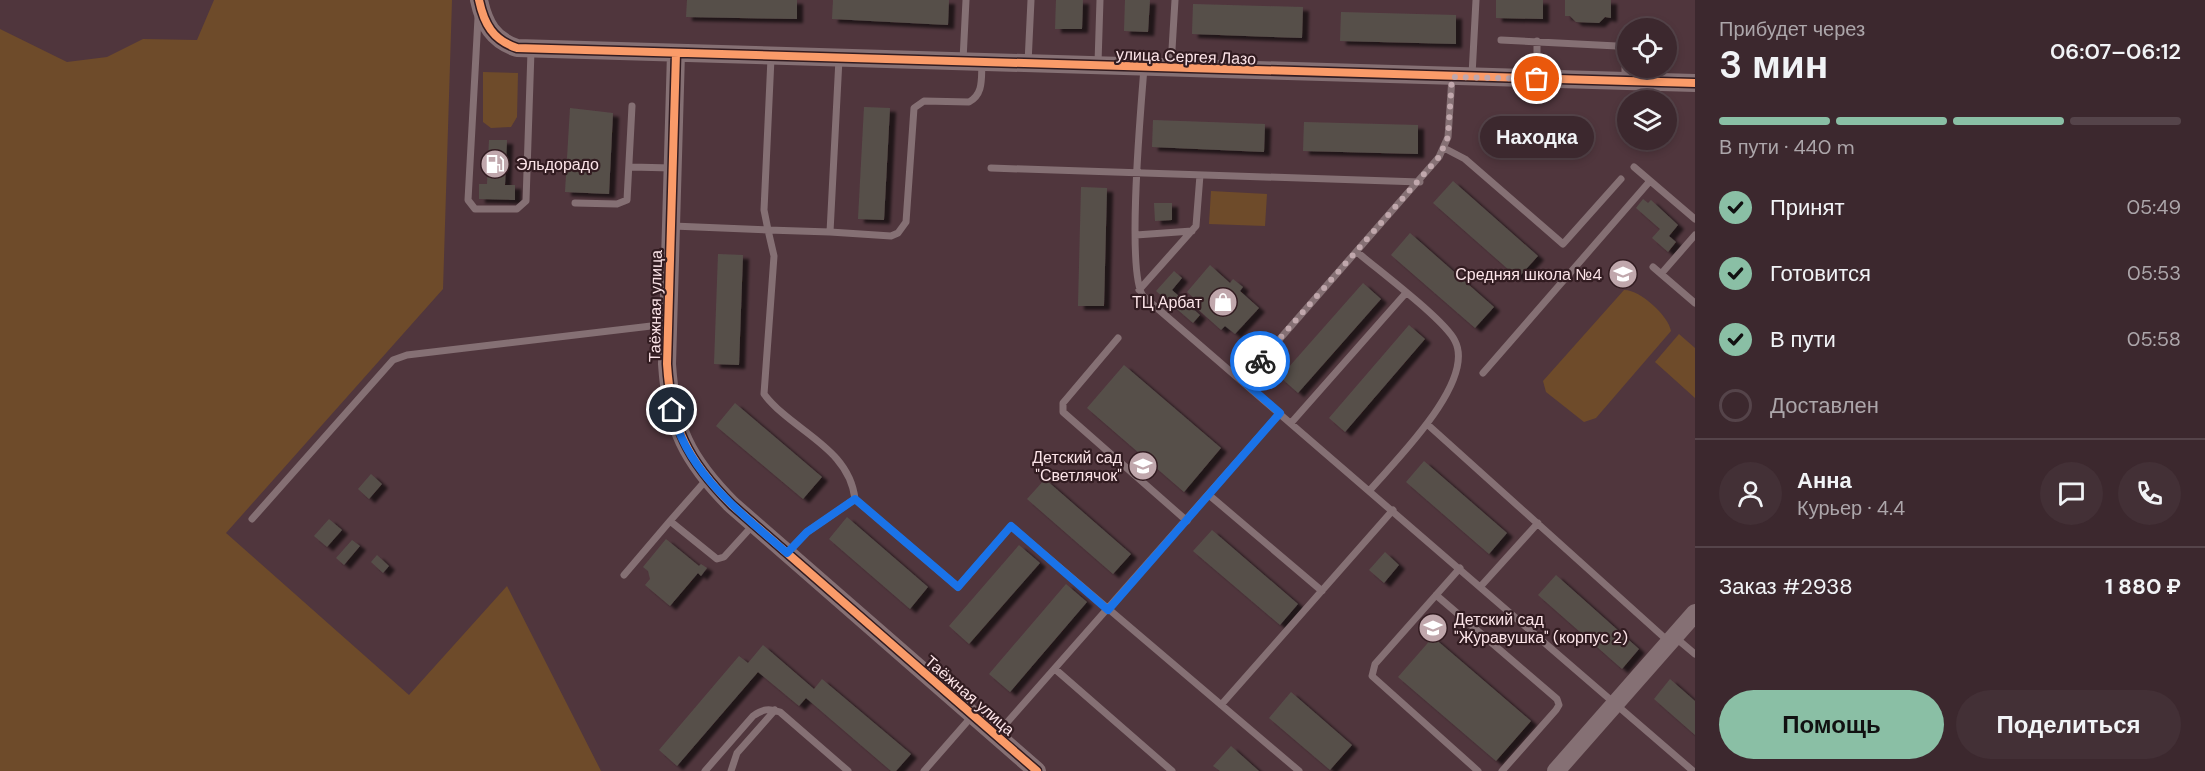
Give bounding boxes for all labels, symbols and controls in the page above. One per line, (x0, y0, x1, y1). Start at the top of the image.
text: Прибудет через (1719, 16, 1865, 42)
map controls (1617, 18, 1677, 150)
button: locate (1617, 18, 1677, 78)
text: 06:07–06:12 (2050, 37, 2181, 66)
text: 3 мин (1719, 39, 1828, 90)
street label: улица Сергея Лазо (1116, 44, 1256, 69)
pin (1511, 53, 1562, 104)
icon: bag (1520, 62, 1553, 95)
button: layers (1617, 90, 1677, 150)
callout: Находка (1480, 115, 1594, 157)
text: Находка (1496, 124, 1578, 150)
text: В пути · 440 m (1719, 134, 1855, 160)
fuel station icon: Эльдорадо (479, 148, 511, 180)
place label: Эльдорадо (516, 154, 599, 175)
icon: check (1719, 191, 1752, 224)
text: Принят (1770, 193, 1844, 222)
text: 05:49 (2126, 194, 2181, 220)
street label: Таёжная улица (644, 250, 667, 362)
icon: check (1719, 257, 1752, 290)
school or university icon: Средняя школа №4 (1607, 258, 1639, 290)
text: Готовится (1770, 259, 1871, 288)
text: 05:53 (2127, 260, 2181, 286)
place label: Средняя школа №4 (1455, 264, 1602, 285)
shop icon: ТЦ Арбат (1207, 286, 1239, 318)
place label: ТЦ Арбат (1132, 292, 1203, 313)
icon: check (1719, 323, 1752, 356)
text: В пути (1770, 325, 1836, 354)
text: 05:58 (2127, 326, 2181, 352)
courier (1230, 331, 1290, 391)
icon: bike (1244, 345, 1277, 378)
pin (646, 384, 697, 435)
text: Доставлен (1770, 391, 1879, 420)
icon: home (655, 393, 688, 426)
place label: Детский сад "Светлячок" (1032, 447, 1123, 486)
school or university icon: Детский сад "Светлячок" (1127, 450, 1159, 482)
button: person (1719, 462, 1782, 525)
button: chat (2040, 462, 2103, 525)
button: phone (2118, 462, 2181, 525)
text: Анна (1797, 466, 1852, 495)
text: Курьер · 4.4 (1797, 495, 1905, 521)
text: Заказ #2938 (1719, 572, 1853, 601)
text: 1 880 ₽ (2105, 572, 2181, 601)
place label: Детский сад "Журавушка" (корпус 2) (1454, 609, 1628, 648)
school or university icon: Детский сад "Журавушка" (корпус 2) (1417, 612, 1449, 644)
street label: Таёжная улица (920, 651, 1019, 740)
button: Помощь (1719, 690, 1944, 759)
button: Поделиться (1956, 690, 2181, 759)

